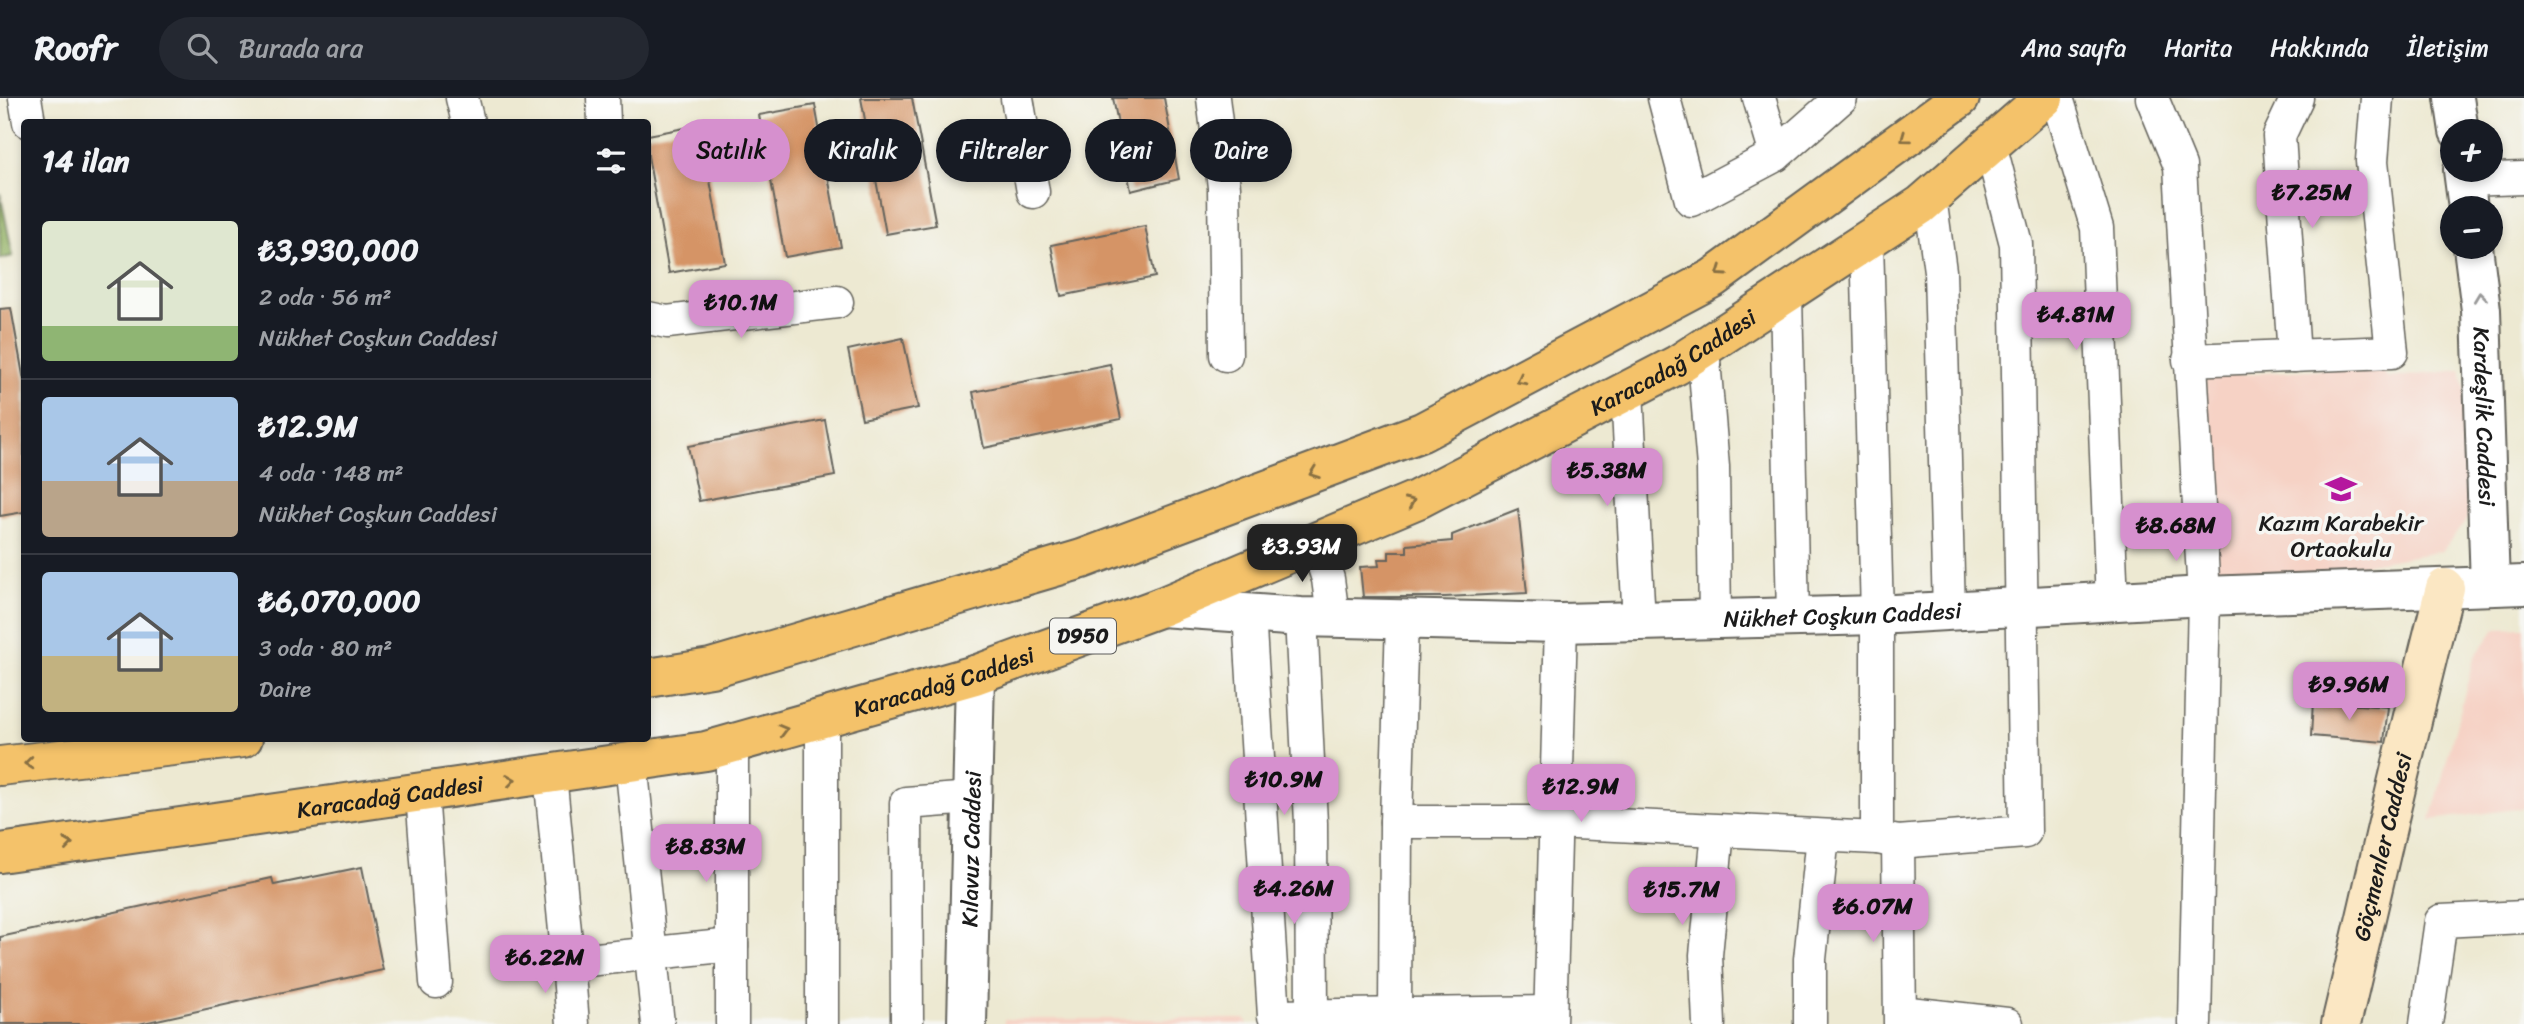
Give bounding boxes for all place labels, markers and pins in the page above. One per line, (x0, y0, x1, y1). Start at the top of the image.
pin: ₺7.25M (2255, 170, 2369, 230)
pin: ₺10.1M (684, 280, 798, 340)
pin: ₺4.81M (2019, 292, 2133, 352)
pin: ₺5.38M (1550, 448, 1664, 508)
school or university icon: Kazım Karabekir Ortaokulu (2324, 472, 2358, 506)
place label: Kazım Karabekir Ortaokulu (2259, 503, 2425, 570)
pin: ₺8.68M (2119, 504, 2233, 563)
pin: ₺3.93M (1245, 524, 1359, 584)
pin: ₺9.96M (2292, 662, 2406, 722)
pin: ₺10.9M (1227, 758, 1341, 817)
pin: ₺12.9M (1524, 764, 1638, 824)
pin: ₺8.83M (649, 824, 763, 884)
pin: ₺4.26M (1237, 866, 1351, 926)
pin: ₺15.7M (1625, 868, 1739, 927)
pin: ₺6.07M (1816, 884, 1930, 944)
pin: ₺6.22M (488, 936, 602, 995)

